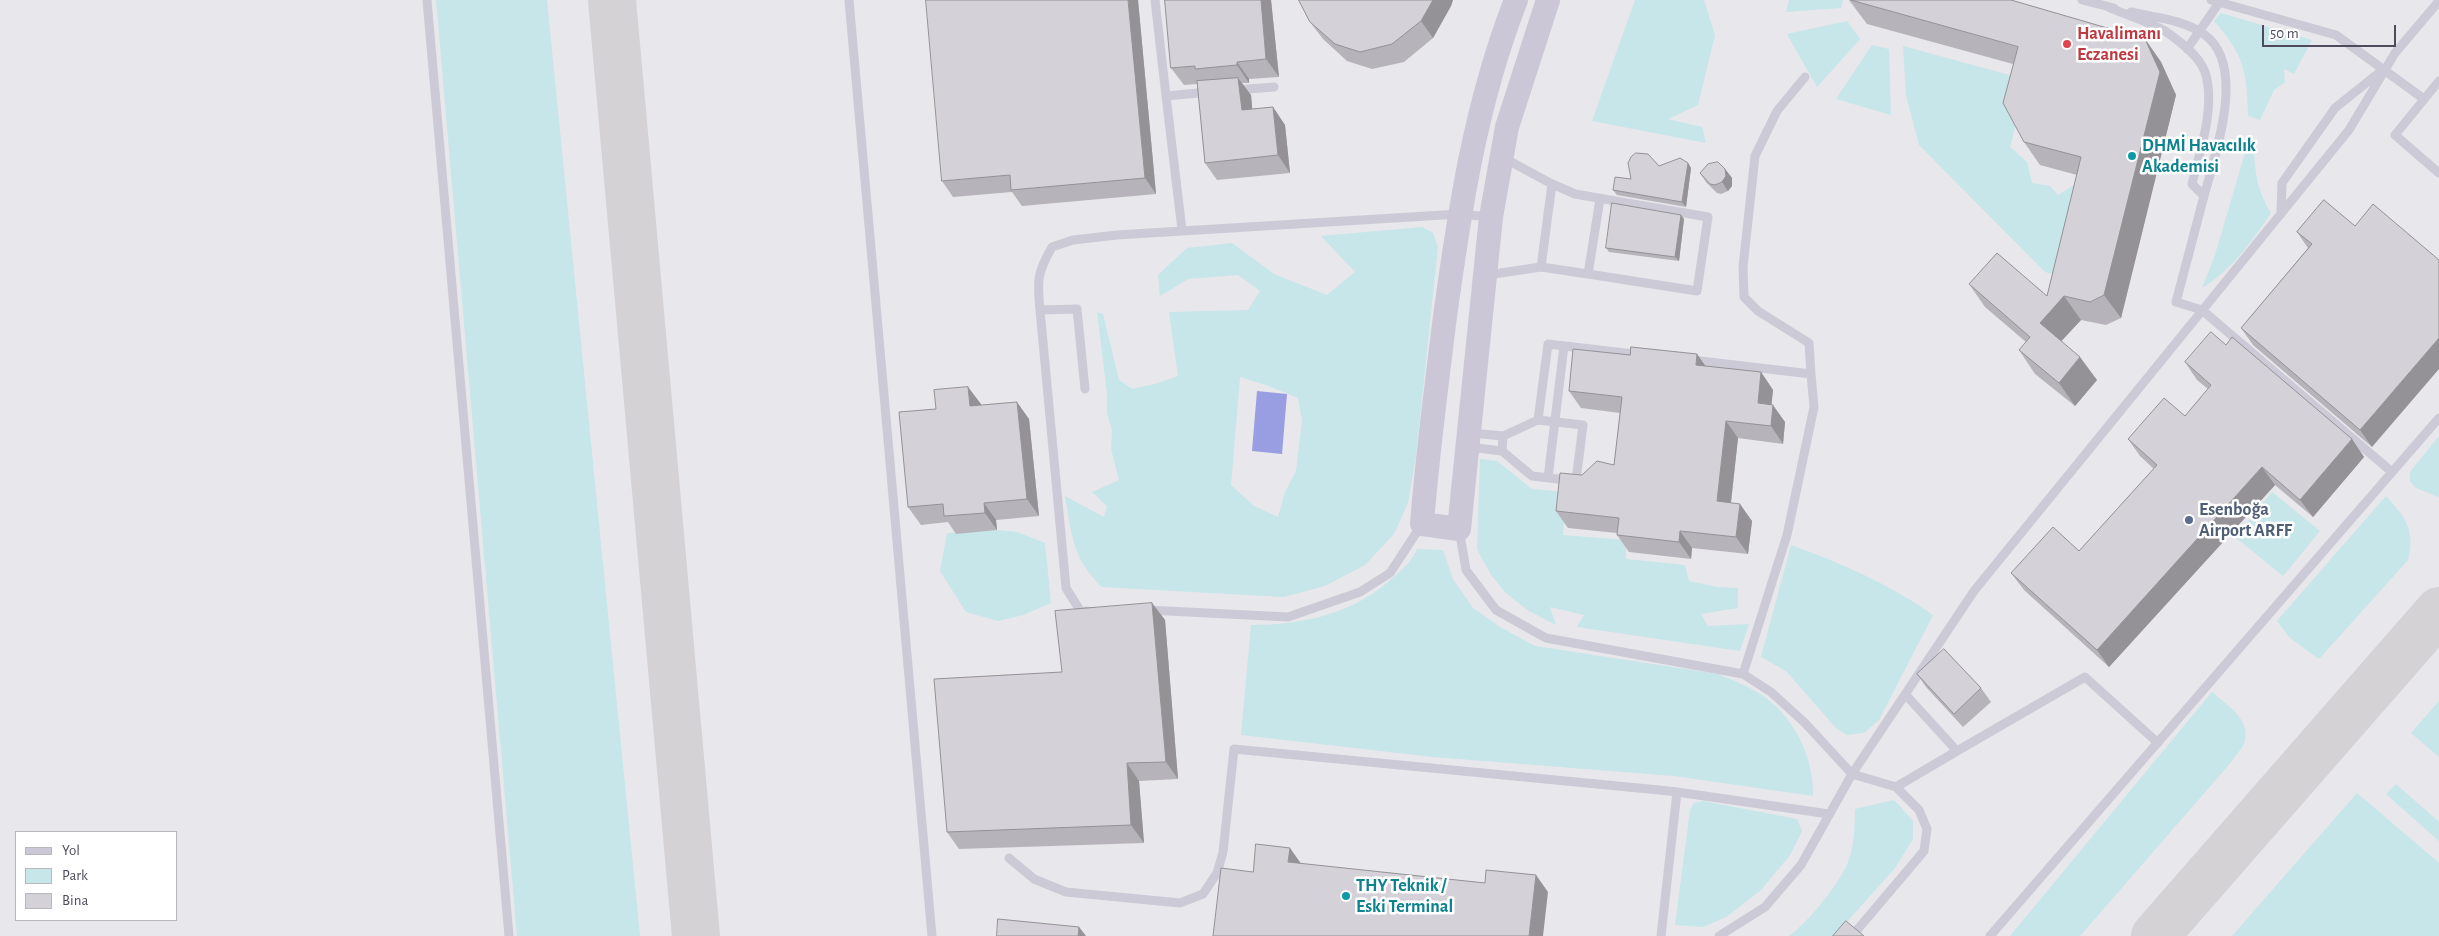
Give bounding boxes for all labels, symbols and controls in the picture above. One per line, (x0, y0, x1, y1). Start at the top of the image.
scale bar (2264, 15, 2398, 47)
place label: Havalimanı Eczanesi (2077, 23, 2161, 66)
text: 50 m (2270, 26, 2299, 41)
marker: Havalimanı Eczanesi (2061, 38, 2073, 50)
place label: DHMİ Havacılık Akademisi (2142, 135, 2256, 178)
marker: DHMİ Havacılık Akademisi (2126, 150, 2138, 162)
place label: Esenboğa Airport ARFF (2199, 499, 2292, 542)
marker: Esenboğa Airport ARFF (2183, 514, 2195, 526)
legend (15, 831, 178, 921)
text: Yol (62, 843, 80, 858)
text: Park (62, 868, 88, 883)
place label: THY Teknik / Eski Terminal (1356, 875, 1453, 918)
marker: THY Teknik / Eski Terminal (1340, 890, 1352, 902)
text: Bina (62, 893, 88, 908)

